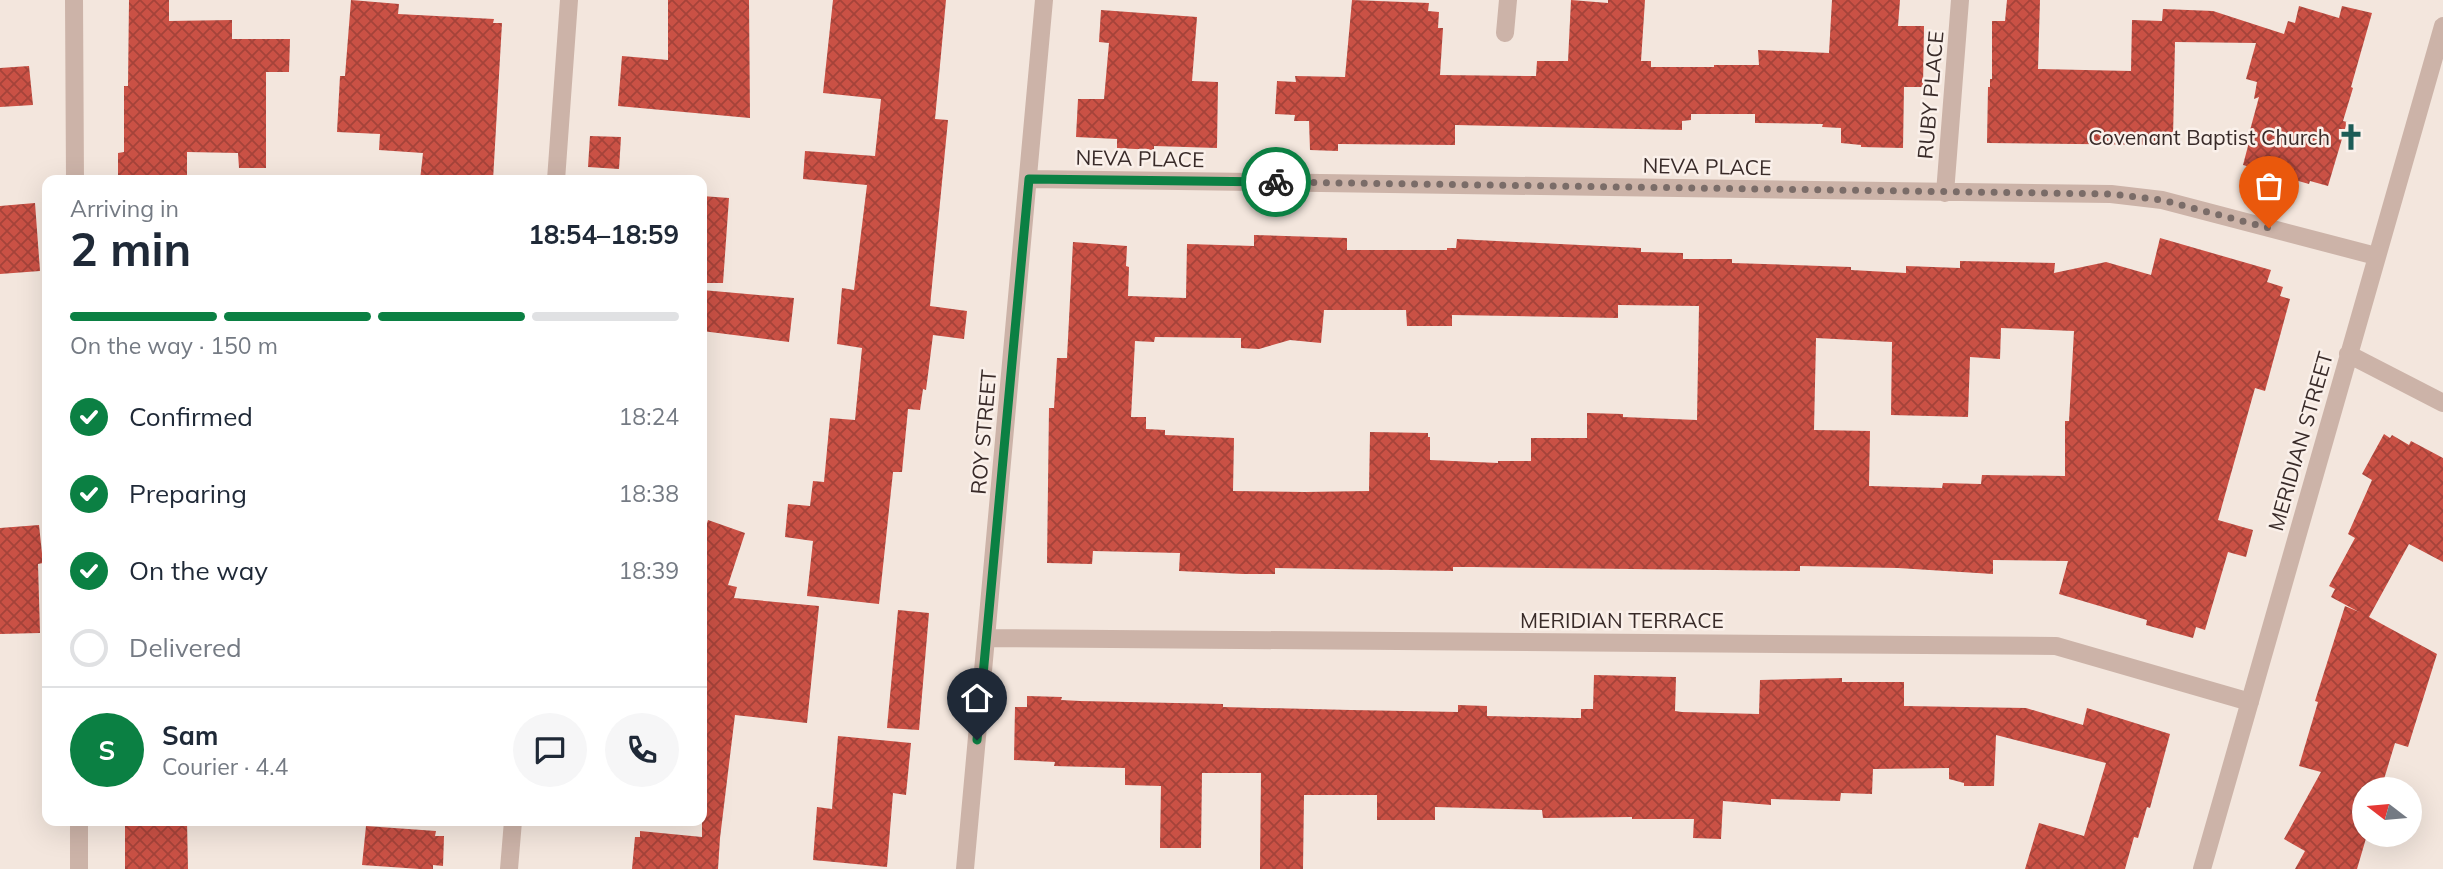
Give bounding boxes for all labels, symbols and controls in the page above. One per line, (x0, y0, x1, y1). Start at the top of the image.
street label: RUBY PLACE (1911, 30, 1949, 160)
church icon: Covenant Baptist Church (2336, 122, 2366, 152)
place label: Covenant Baptist Church (2088, 124, 2330, 150)
street label: NEVA PLACE (1075, 144, 1205, 172)
courier (1241, 147, 1311, 217)
street label: NEVA PLACE (1642, 152, 1772, 180)
pin (2239, 156, 2299, 228)
icon: bike (1257, 163, 1295, 201)
icon: bag (2250, 167, 2288, 205)
text: Arriving in (70, 194, 179, 223)
text: 18:54–18:59 (528, 218, 679, 251)
text: 2 min (70, 220, 191, 278)
text: On the way · 150 m (70, 331, 278, 360)
street label: MERIDIAN STREET (2262, 348, 2338, 534)
street label: ROY STREET (965, 368, 1001, 495)
icon: check (70, 398, 108, 436)
text: Confirmed (129, 400, 253, 433)
text: 18:24 (619, 402, 679, 431)
icon: check (70, 475, 108, 513)
text: Preparing (129, 477, 247, 510)
text: 18:38 (619, 479, 679, 508)
icon: check (70, 552, 108, 590)
text: On the way (129, 554, 268, 587)
text: 18:39 (619, 556, 679, 585)
street label: MERIDIAN TERRACE (1520, 607, 1724, 633)
text: Delivered (129, 631, 242, 664)
pin (947, 668, 1007, 740)
icon: home (958, 679, 996, 717)
button: chat (513, 713, 587, 787)
button: phone (605, 713, 679, 787)
text: Sam (162, 719, 218, 752)
text: S (99, 734, 115, 767)
text: Courier · 4.4 (162, 752, 288, 781)
north arrow (2352, 777, 2422, 847)
map controls (2352, 777, 2422, 847)

